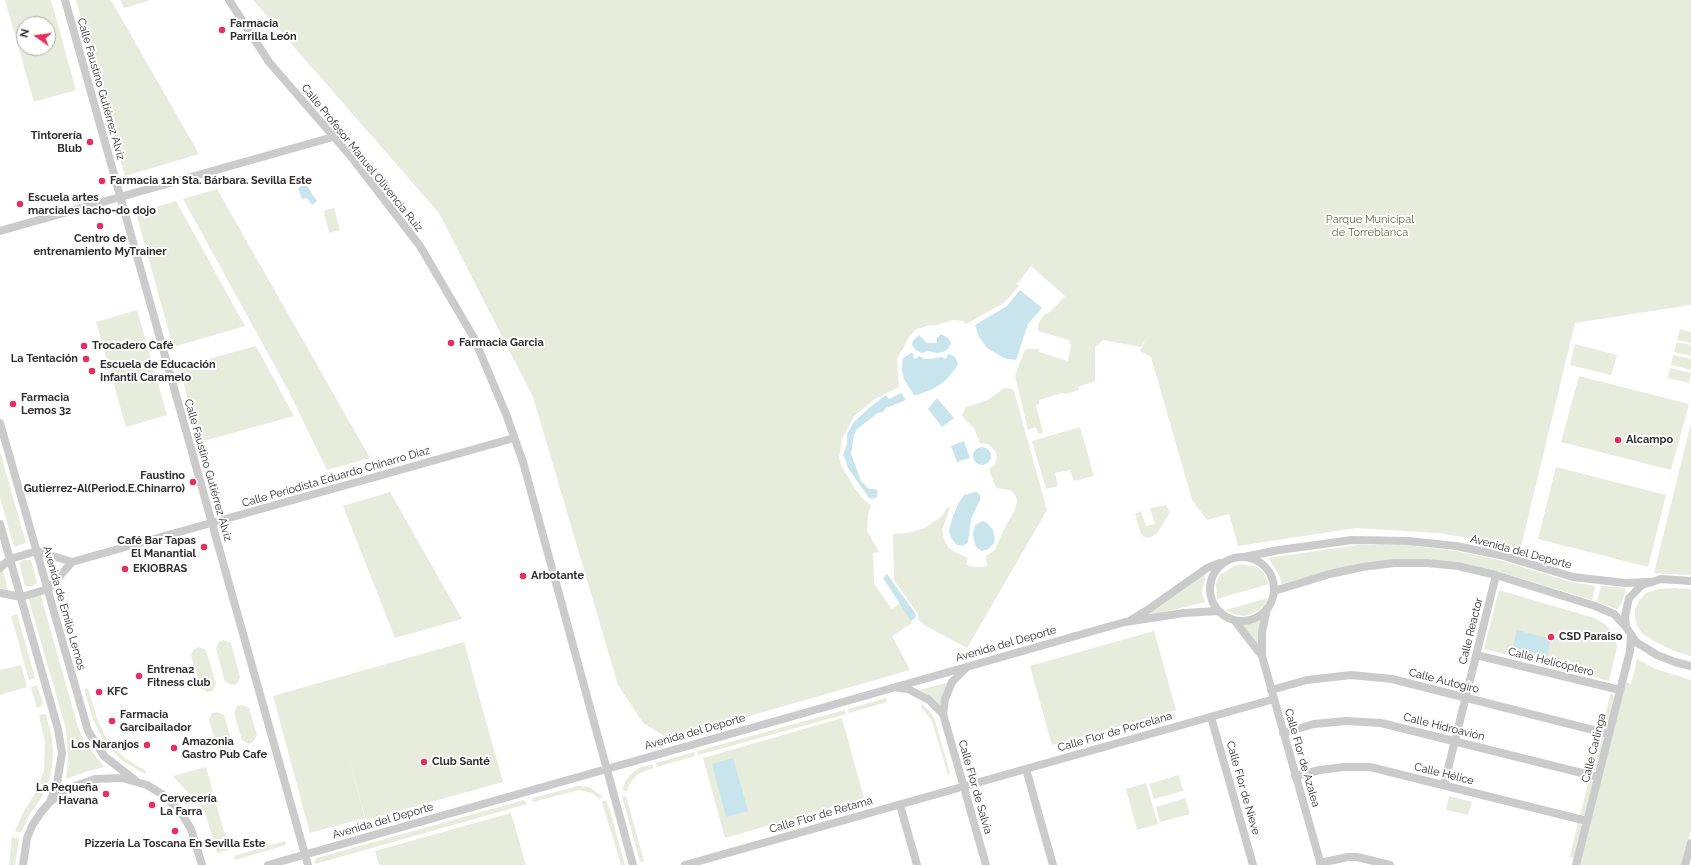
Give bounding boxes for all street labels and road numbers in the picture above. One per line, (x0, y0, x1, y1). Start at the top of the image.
street label: Calle Faustino Gutiérrez Alviz (74, 16, 128, 162)
street label: Calle Profesor Manuel Olivencia Ruiz (298, 82, 426, 234)
street label: Calle Faustino Gutiérrez Alviz (181, 397, 235, 543)
street label: Calle Periodista Eduardo Chinarro Diaz (240, 444, 432, 510)
street label: Avenida del Deporte (1469, 532, 1573, 572)
street label: Avenida de Emilio Lemos (40, 544, 88, 672)
street label: Calle Reactor (1456, 596, 1486, 666)
street label: Avenida del Deporte (954, 623, 1058, 665)
street label: Calle Helicóptero (1507, 645, 1595, 679)
street label: Calle Autogiro (1407, 666, 1481, 696)
street label: Calle Flor de Azalea (1282, 707, 1322, 809)
street label: Calle Flor de Porcelana (1056, 709, 1174, 755)
street label: Avenida del Deporte (643, 711, 747, 753)
street label: Calle Hidroavión (1402, 711, 1486, 743)
street label: Calle Carlinga (1579, 712, 1609, 784)
street label: Calle Flor de Salvia (955, 738, 995, 836)
street label: Calle Flor de Nieve (1223, 740, 1263, 836)
street label: Calle Hélice (1413, 760, 1475, 788)
street label: Calle Flor de Retama (768, 794, 874, 836)
street label: Avenida del Deporte (331, 800, 435, 842)

